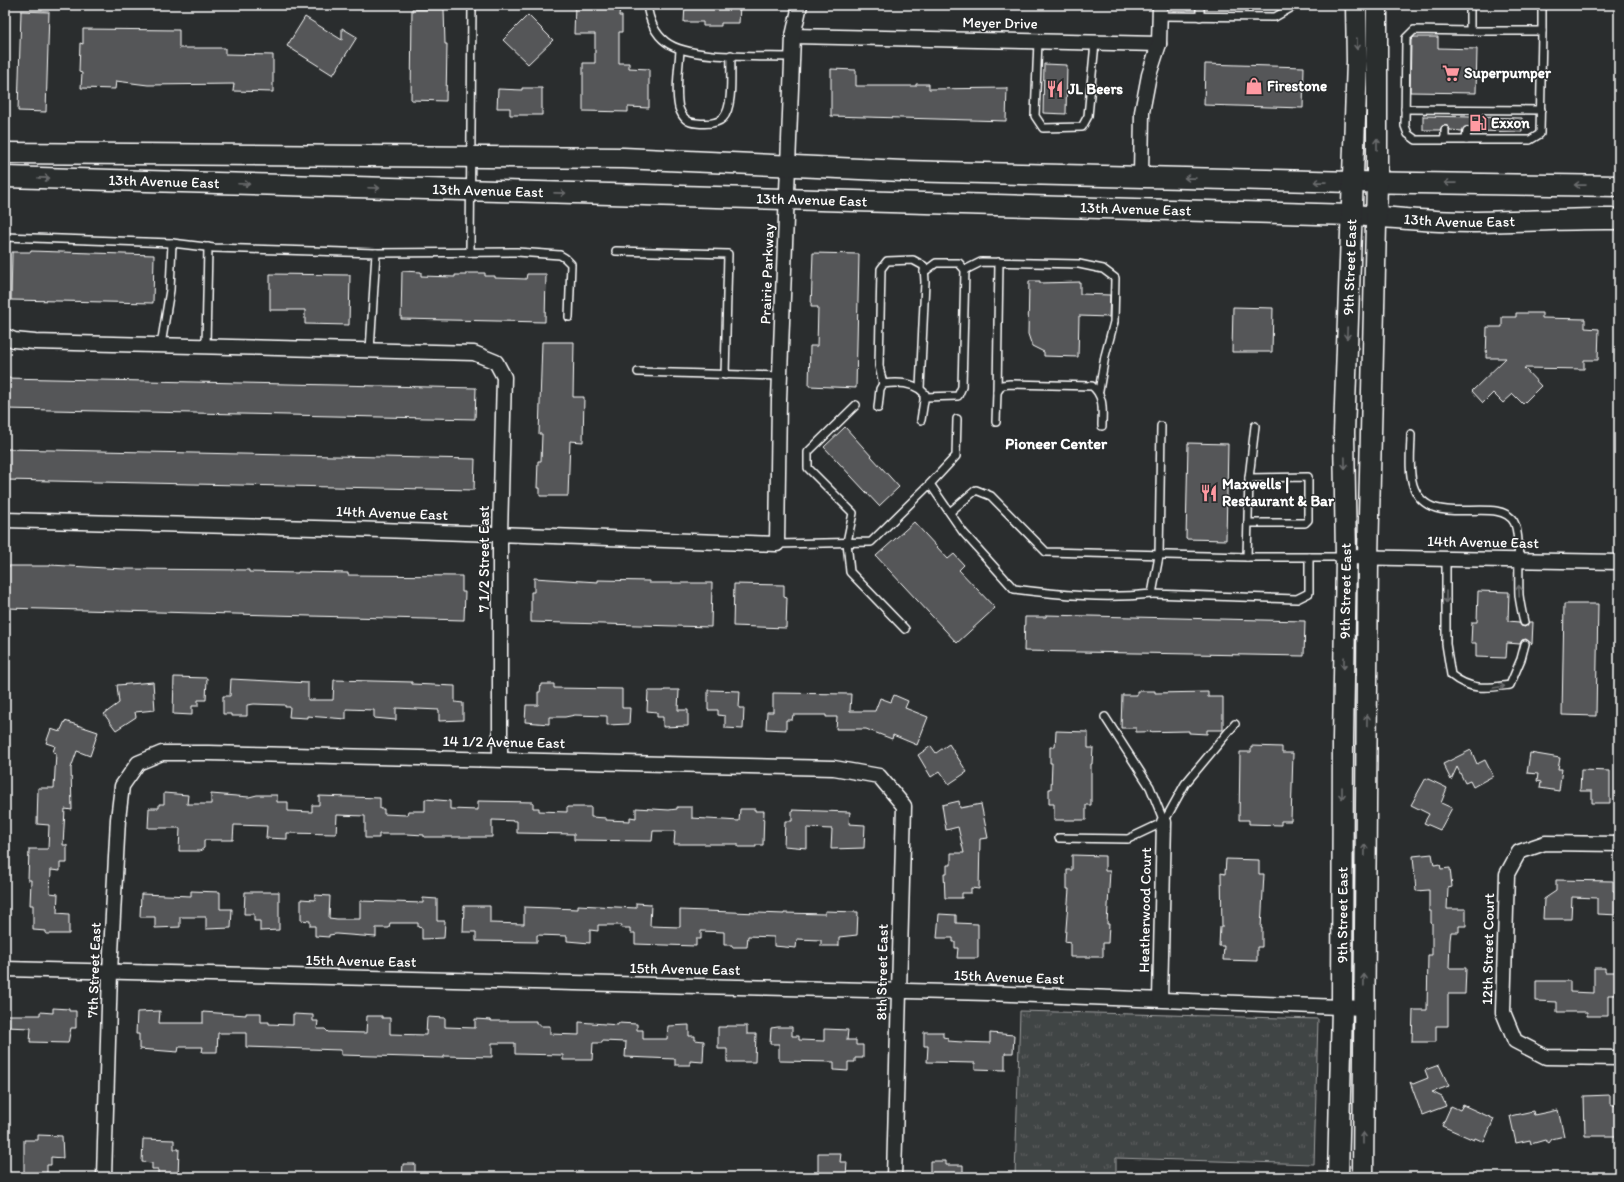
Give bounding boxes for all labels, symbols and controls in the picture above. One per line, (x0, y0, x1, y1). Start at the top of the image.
street label: Meyer Drive (962, 13, 1038, 33)
one-way arrow (1353, 37, 1361, 50)
supermarket icon: Superpumper (1441, 63, 1461, 83)
place label: Superpumper (1464, 64, 1552, 83)
shop icon: Firestone (1244, 76, 1264, 96)
place label: Firestone (1267, 77, 1327, 95)
restaurant icon: JL Beers (1045, 79, 1065, 99)
place label: JL Beers (1067, 80, 1123, 98)
fuel station icon: Exxon (1468, 113, 1488, 133)
place label: Exxon (1491, 114, 1530, 132)
one-way arrow (1373, 138, 1381, 151)
street label: 13th Avenue East (108, 171, 220, 192)
one-way arrow (37, 174, 50, 181)
one-way arrow (1184, 174, 1197, 182)
one-way arrow (1314, 178, 1327, 185)
one-way arrow (1444, 179, 1457, 187)
one-way arrow (237, 180, 250, 187)
street label: 13th Avenue East (432, 180, 544, 201)
one-way arrow (1574, 182, 1587, 189)
one-way arrow (367, 184, 380, 191)
one-way arrow (553, 189, 566, 196)
street label: 13th Avenue East (756, 189, 868, 210)
street label: 13th Avenue East (1080, 198, 1192, 219)
street label: 13th Avenue East (1403, 210, 1516, 231)
street label: 9th Street East (1339, 218, 1360, 316)
street label: Prairie Parkway (756, 223, 778, 325)
one-way arrow (1344, 326, 1351, 339)
district label: Pioneer Center (1005, 434, 1108, 453)
one-way arrow (1341, 456, 1349, 469)
place label: Maxwells | Restaurant & Bar (1222, 475, 1335, 510)
restaurant icon: Maxwells | Restaurant & Bar (1199, 483, 1219, 503)
street label: 14th Avenue East (336, 502, 449, 524)
street label: 7 1/2 Street East (475, 505, 493, 612)
street label: 14th Avenue East (1427, 532, 1540, 552)
street label: 9th Street East (1336, 542, 1355, 639)
one-way arrow (1515, 585, 1523, 598)
one-way arrow (1442, 590, 1450, 603)
one-way arrow (1340, 656, 1348, 669)
one-way arrow (1492, 682, 1505, 690)
one-way arrow (1363, 714, 1371, 727)
street label: 14 1/2 Avenue East (443, 732, 566, 752)
one-way arrow (1338, 786, 1346, 799)
one-way arrow (1361, 844, 1369, 857)
street label: Heatherwood Court (1135, 847, 1155, 973)
street label: 9th Street East (1333, 866, 1352, 963)
street label: 12th Street Court (1478, 893, 1498, 1005)
street label: 7th Street East (83, 921, 105, 1018)
street label: 8th Street East (872, 923, 892, 1020)
street label: 15th Avenue East (305, 951, 417, 971)
street label: 15th Avenue East (629, 959, 741, 979)
street label: 15th Avenue East (953, 966, 1065, 988)
one-way arrow (1360, 974, 1368, 987)
one-way arrow (1359, 1132, 1367, 1145)

